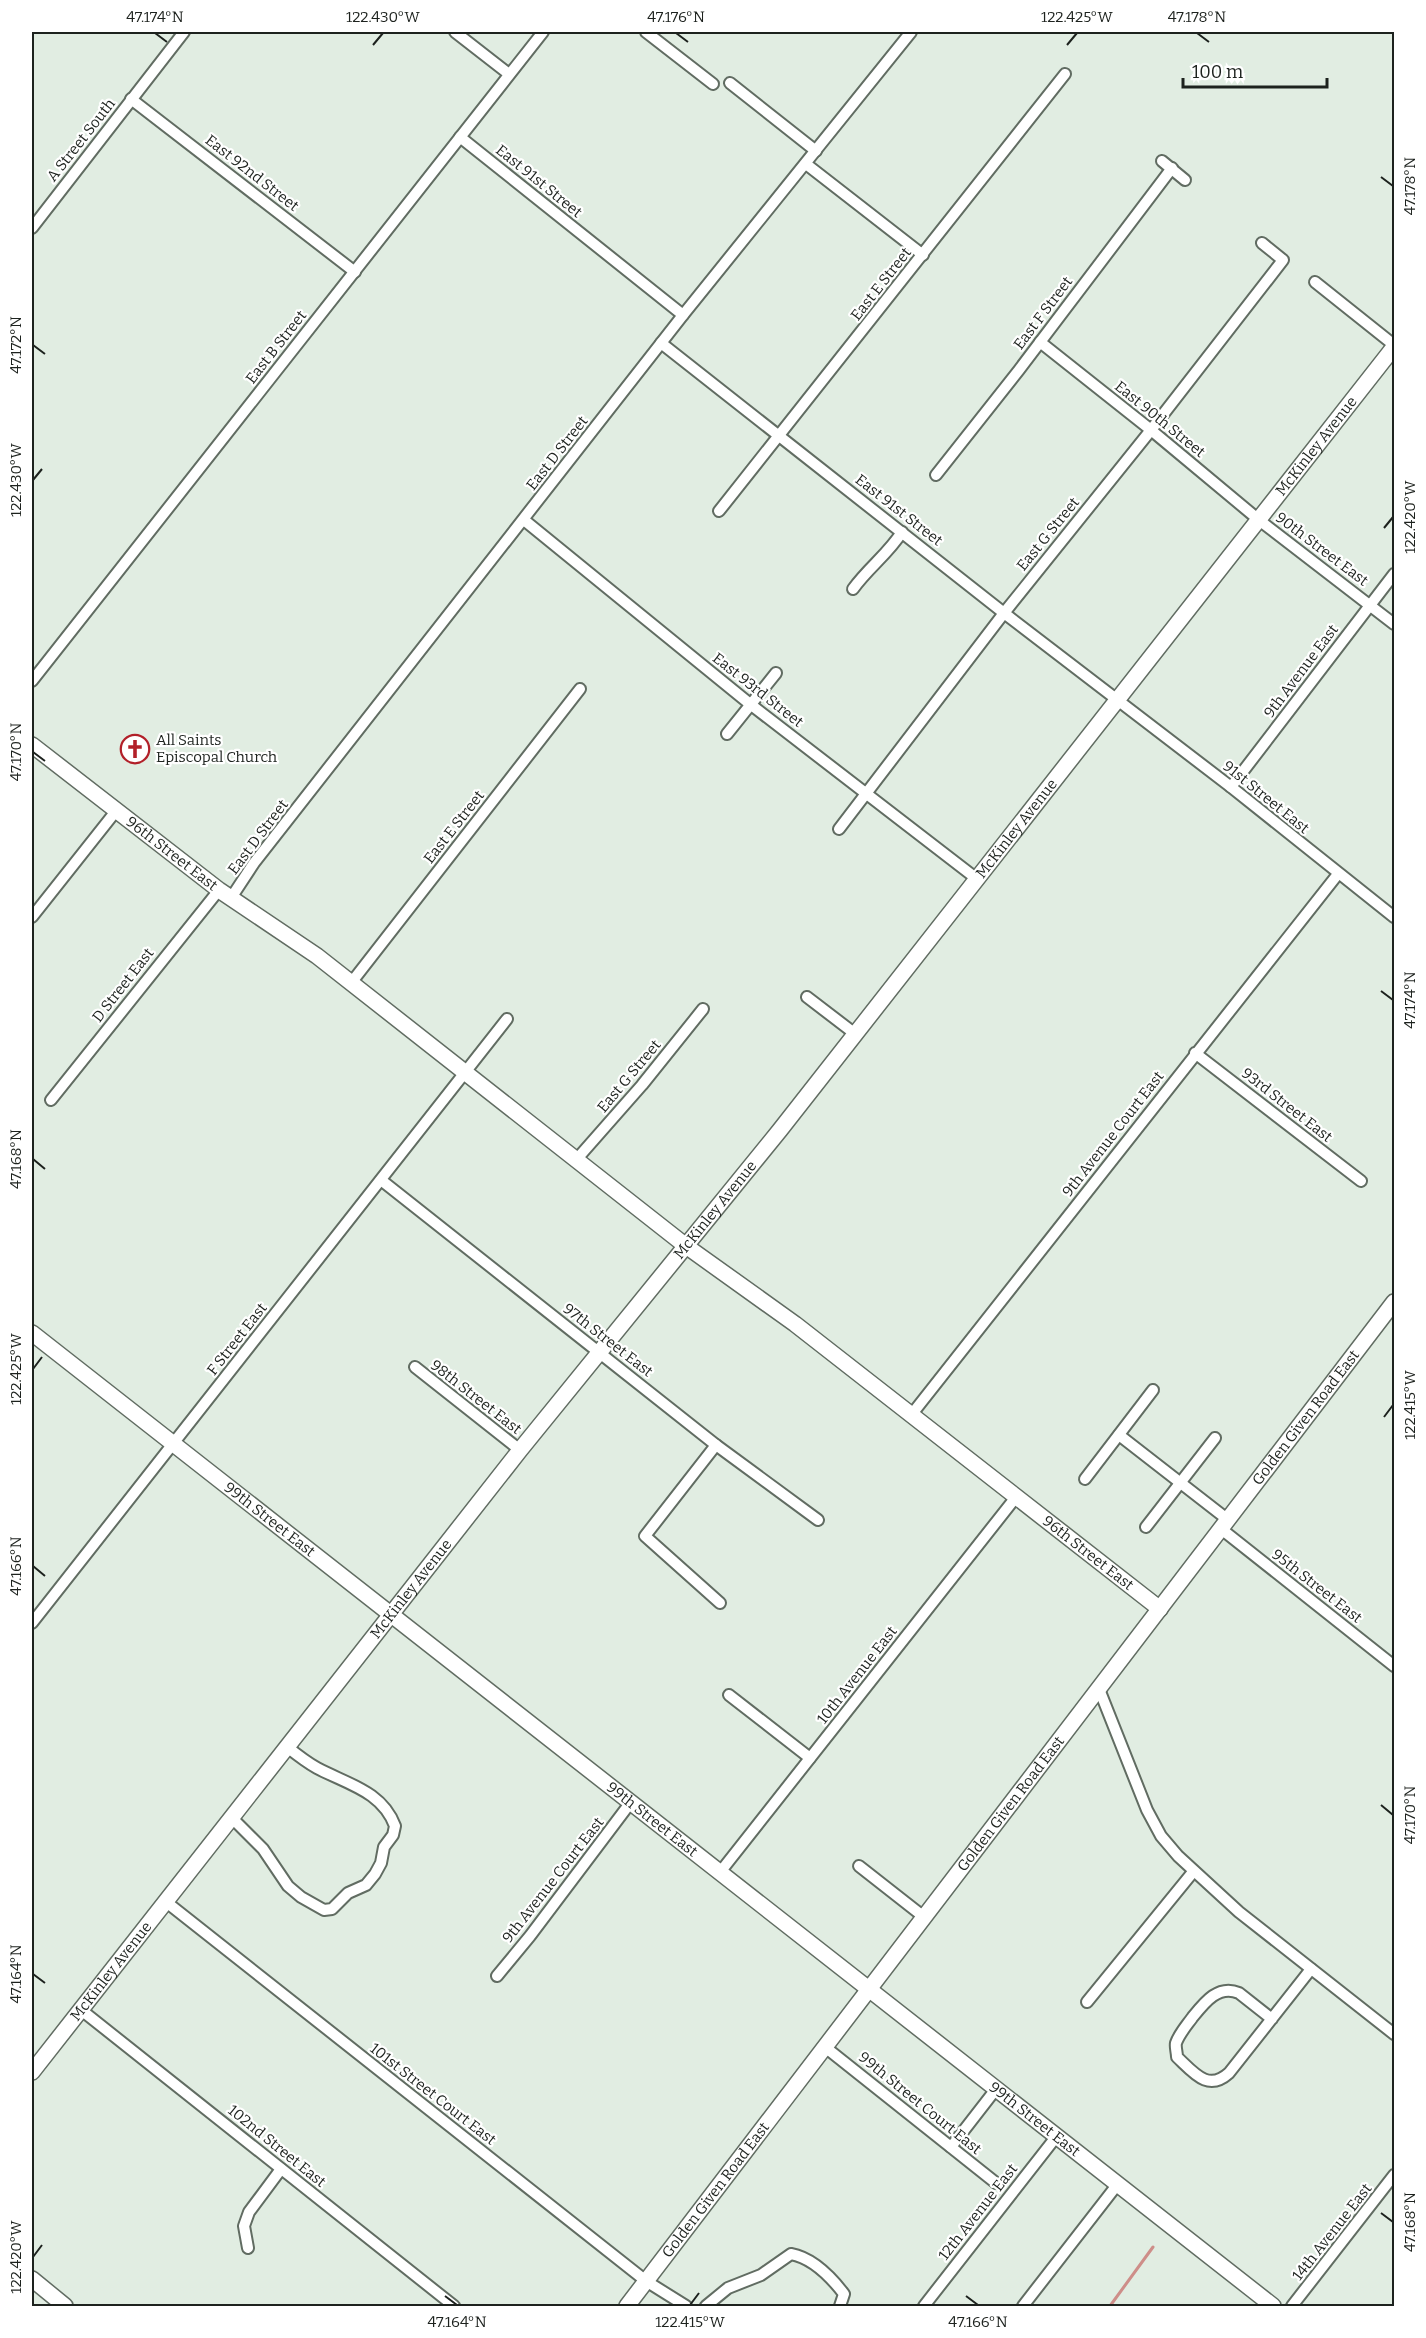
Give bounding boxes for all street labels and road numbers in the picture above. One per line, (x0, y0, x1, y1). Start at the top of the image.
street label: A Street South (43, 94, 119, 185)
street label: East 92nd Street (202, 131, 303, 215)
street label: East 91st Street (492, 141, 586, 222)
street label: East E Street (847, 244, 915, 324)
street label: East F Street (1010, 273, 1077, 353)
street label: East B Street (242, 306, 310, 387)
street label: East 90th Street (1111, 377, 1209, 461)
street label: McKinley Avenue (1272, 393, 1361, 499)
street label: East D Street (523, 412, 592, 494)
street label: East 91st Street (852, 470, 947, 550)
street label: East G Street (1013, 493, 1083, 574)
street label: 90th Street East (1272, 508, 1372, 590)
street label: 9th Avenue East (1260, 620, 1342, 721)
street label: East 93rd Street (709, 649, 807, 731)
street label: 91st Street East (1219, 757, 1313, 838)
street label: McKinley Avenue (972, 775, 1061, 882)
street label: East E Street (420, 787, 488, 867)
street label: East D Street (224, 796, 292, 878)
street label: 96th Street East (123, 812, 222, 895)
street label: D Street East (89, 944, 158, 1026)
street label: East G Street (593, 1036, 665, 1116)
street label: 93rd Street East (1238, 1064, 1336, 1146)
street label: 9th Avenue Court East (1058, 1067, 1168, 1200)
street label: McKinley Avenue (670, 1157, 760, 1263)
street label: F Street East (203, 1299, 271, 1379)
street label: 97th Street East (560, 1299, 657, 1381)
street label: Golden Given Road East (1248, 1346, 1363, 1489)
street label: 98th Street East (427, 1356, 526, 1438)
street label: 99th Street East (221, 1478, 319, 1561)
street label: 96th Street East (1039, 1512, 1138, 1594)
street label: McKinley Avenue (367, 1536, 455, 1642)
street label: 95th Street East (1268, 1545, 1366, 1627)
street label: 10th Avenue East (813, 1622, 901, 1727)
street label: Golden Given Road East (953, 1732, 1068, 1875)
street label: 99th Street East (603, 1778, 702, 1861)
street label: 9th Avenue Court East (498, 1813, 608, 1946)
street label: McKinley Avenue (67, 1918, 155, 2025)
street label: 101st Street Court East (366, 2039, 500, 2149)
street label: 99th Street Court East (855, 2048, 985, 2158)
street label: 99th Street East (986, 2078, 1084, 2161)
street label: 102nd Street East (225, 2101, 330, 2191)
street label: Golden Given Road East (658, 2118, 773, 2261)
street label: 12th Avenue East (935, 2160, 1022, 2264)
street label: 14th Avenue East (1289, 2180, 1376, 2284)

